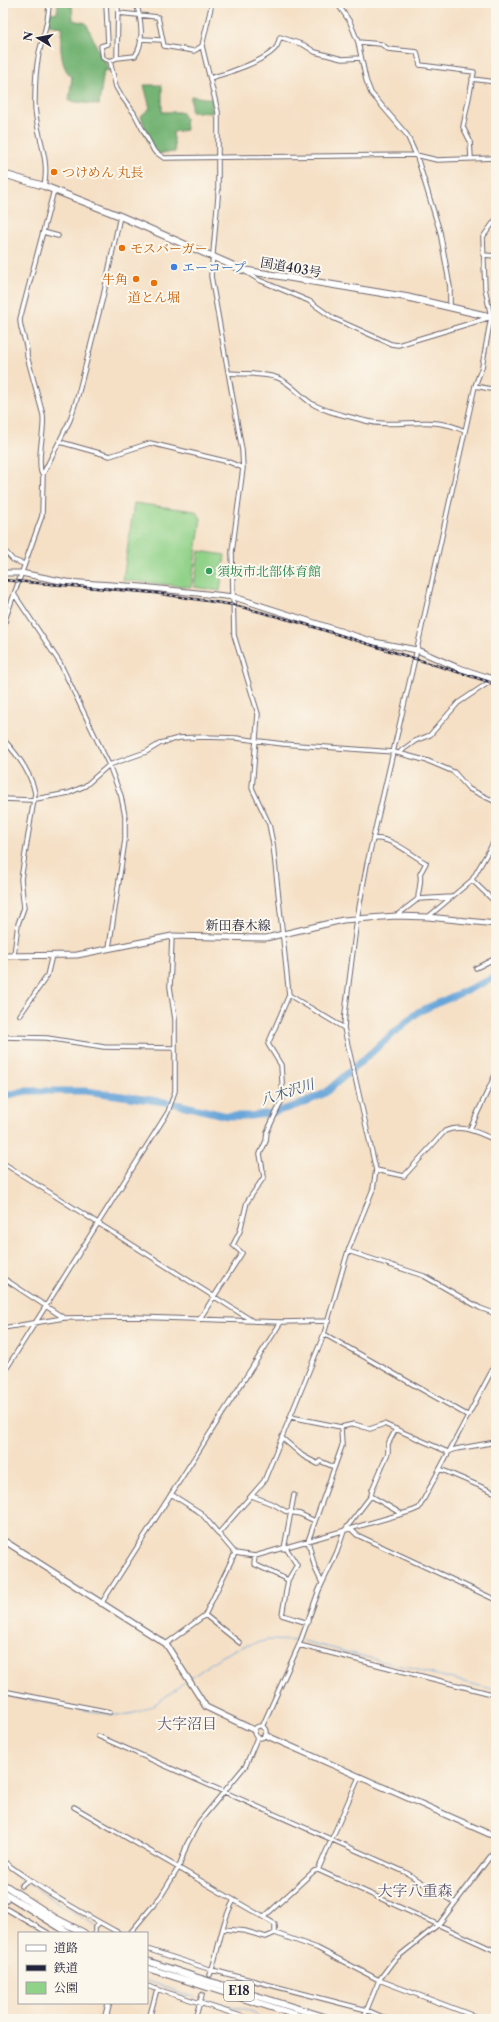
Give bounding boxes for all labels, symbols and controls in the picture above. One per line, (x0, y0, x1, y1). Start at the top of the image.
north arrow (18, 18, 58, 58)
text: N (20, 30, 36, 42)
place label: つけめん 丸長 (62, 164, 143, 180)
marker: つけめん 丸長 (49, 167, 59, 177)
place label: モスバーガー (130, 240, 208, 256)
marker: モスバーガー (117, 243, 127, 253)
street label: 国道403号 (259, 254, 323, 280)
place label: エーコープ (182, 259, 246, 275)
marker: エーコープ (169, 262, 179, 272)
place label: 牛角 (102, 271, 128, 287)
marker: 牛角 (131, 274, 141, 284)
marker: 道とん堀 (149, 278, 159, 288)
place label: 道とん堀 (128, 289, 180, 305)
place label: 須坂市北部体育館 (217, 563, 321, 579)
marker: 須坂市北部体育館 (204, 566, 214, 576)
street label: 新田春木線 (205, 917, 271, 933)
water label: 八木沢川 (258, 1074, 318, 1109)
district label: 大字沼目 (157, 1714, 217, 1733)
district label: 大字八重森 (377, 1881, 453, 1900)
legend (18, 1932, 148, 2004)
text: 道路 (54, 1940, 78, 1955)
text: 鉄道 (53, 1960, 78, 1975)
text: 公園 (54, 1980, 78, 1995)
road number: E18 (224, 1981, 254, 2001)

